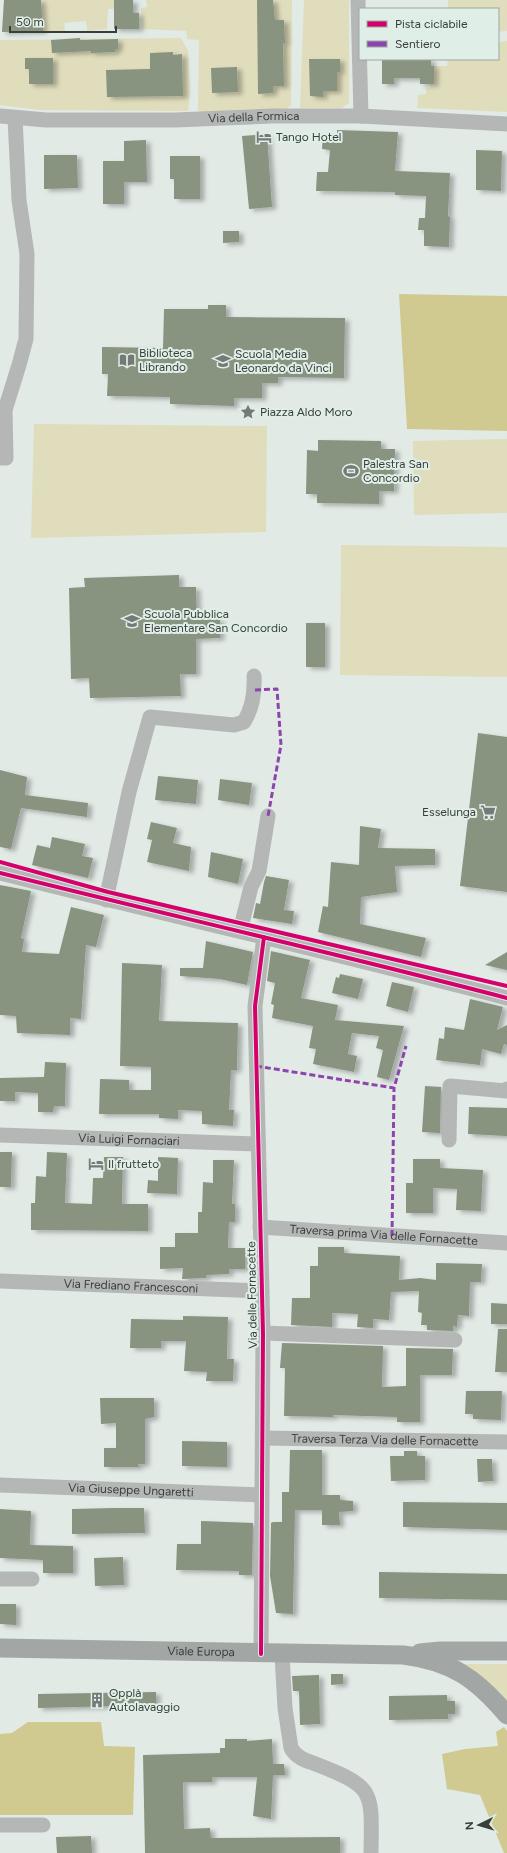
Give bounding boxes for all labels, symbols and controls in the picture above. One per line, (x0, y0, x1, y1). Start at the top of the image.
scale bar (10, 8, 116, 34)
legend (359, 8, 499, 60)
text: 50 m (16, 15, 44, 29)
text: Pista ciclabile (395, 17, 468, 31)
text: Sentiero (395, 37, 441, 51)
street label: Via della Formica (208, 109, 299, 126)
hotel icon: Tango Hotel (255, 128, 273, 146)
place label: Tango Hotel (276, 130, 341, 144)
place label: Biblioteca Librando (139, 346, 192, 374)
place label: Scuola Media Leonardo da Vinci (235, 347, 332, 375)
library icon: Biblioteca Librando (118, 351, 136, 369)
school or university icon: Scuola Media Leonardo da Vinci (214, 352, 232, 370)
place icon: Piazza Aldo Moro (239, 403, 257, 421)
place label: Piazza Aldo Moro (260, 405, 353, 419)
place label: Palestra San Concordio (363, 457, 429, 485)
sports icon: Palestra San Concordio (342, 462, 360, 480)
place label: Scuola Pubblica Elementare San Concordio (144, 607, 288, 635)
school or university icon: Scuola Pubblica Elementare San Concordio (123, 612, 141, 630)
supermarket icon: Esselunga (479, 803, 497, 821)
place label: Esselunga (422, 805, 476, 819)
street label: Via Luigi Fornaciari (78, 1131, 180, 1148)
hotel icon: Il frutteto (87, 1155, 105, 1173)
place label: Il frutteto (108, 1157, 159, 1171)
street label: Traversa prima Via delle Fornacette (289, 1222, 479, 1248)
street label: Via delle Fornacette (244, 1241, 260, 1349)
street label: Via Frediano Francesconi (63, 1276, 199, 1296)
street label: Traversa Terza Via delle Fornacette (292, 1431, 479, 1449)
street label: Via Giuseppe Ungaretti (68, 1481, 194, 1499)
street label: Viale Europa (167, 1644, 235, 1659)
place label: Opplà Autolavaggio (109, 1686, 180, 1714)
building icon: Opplà Autolavaggio (88, 1691, 106, 1709)
north arrow (459, 1805, 499, 1845)
text: N (463, 1821, 476, 1831)

